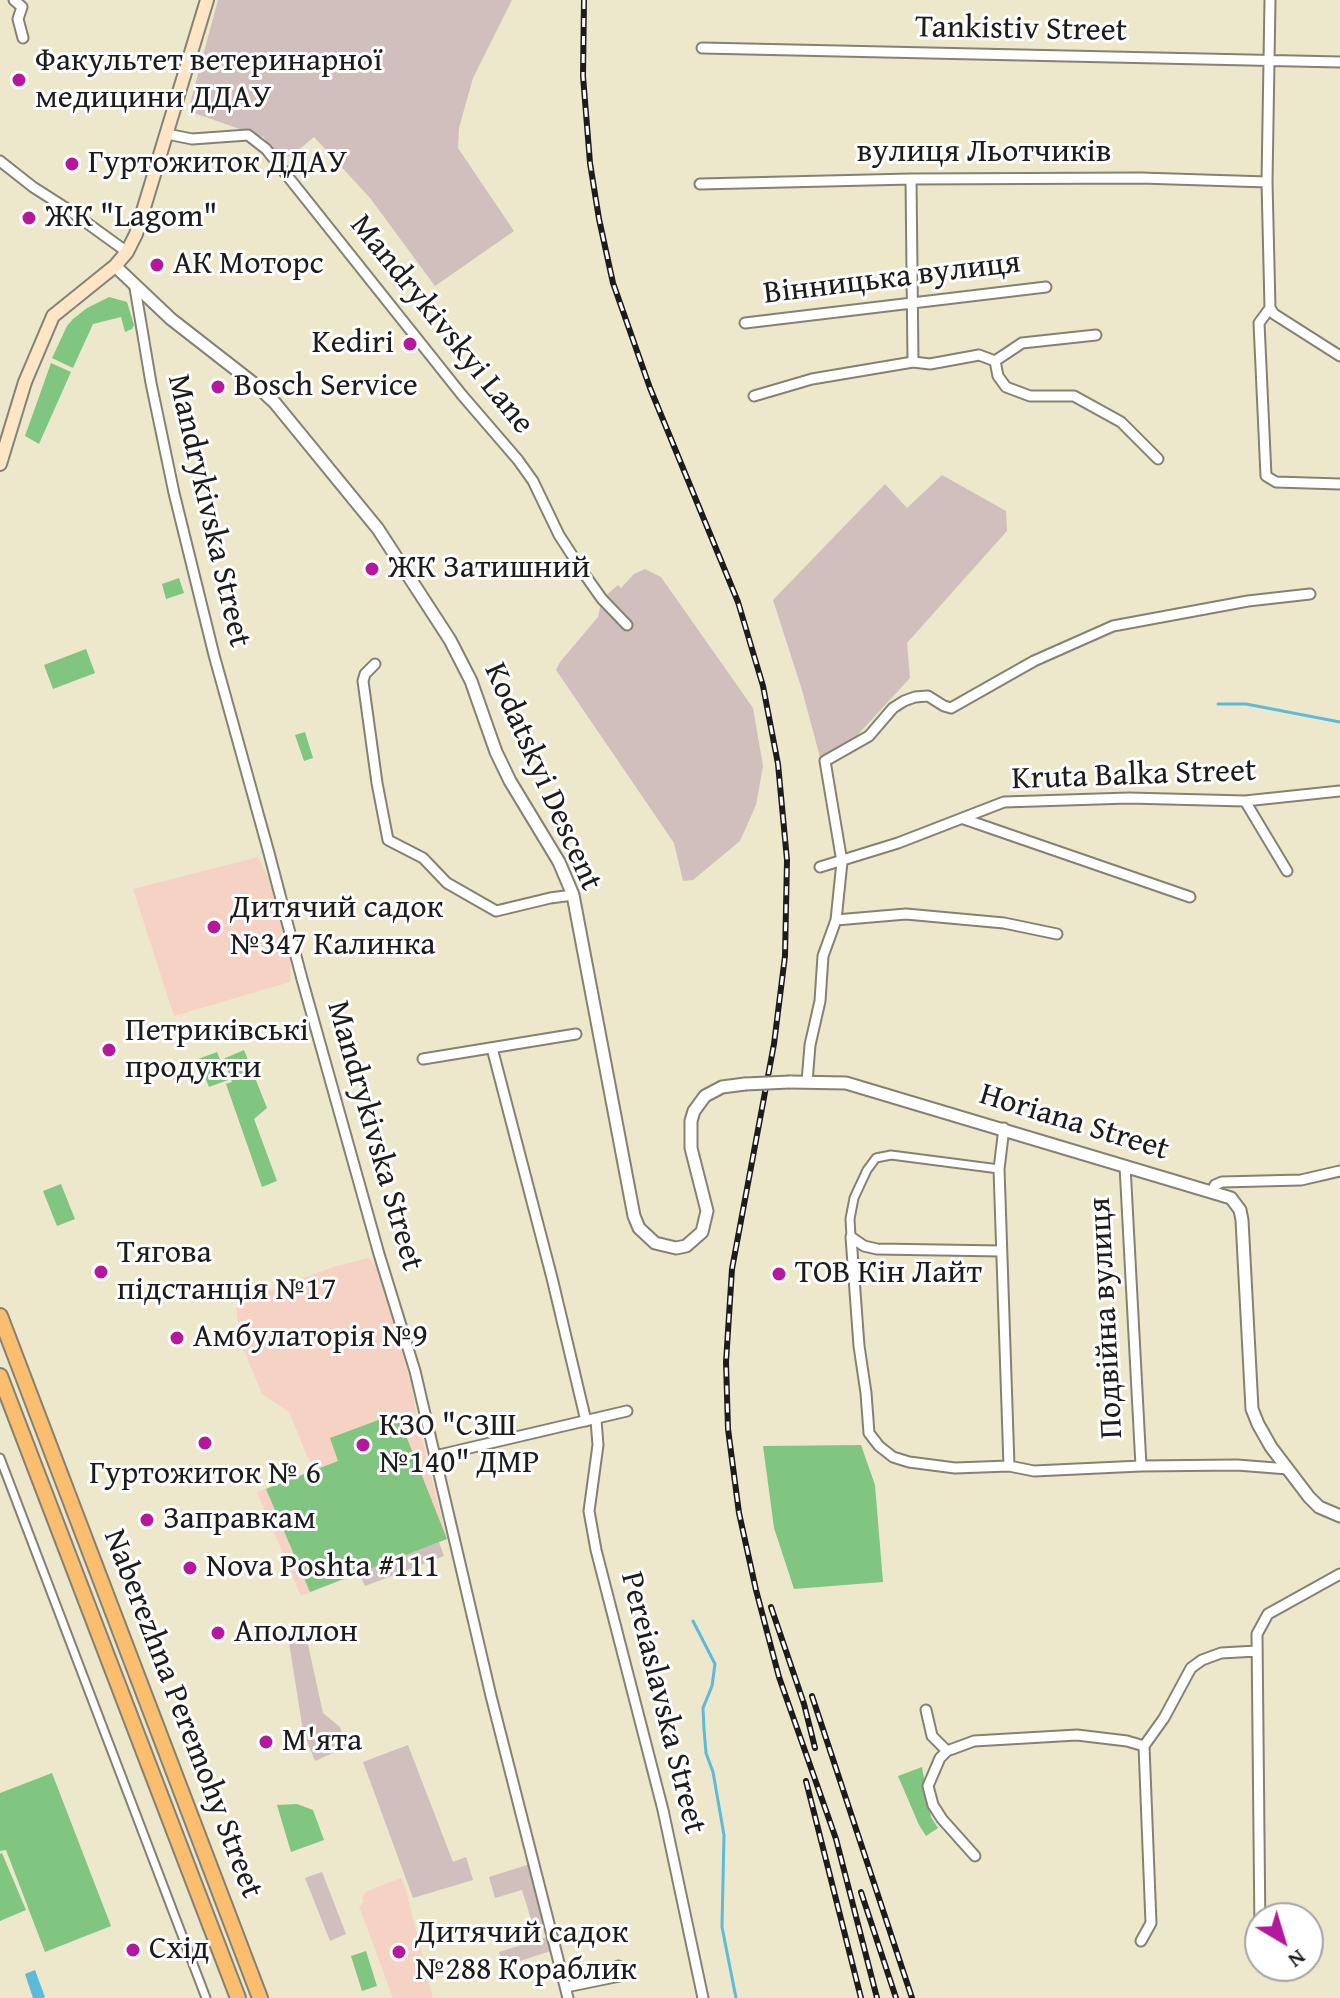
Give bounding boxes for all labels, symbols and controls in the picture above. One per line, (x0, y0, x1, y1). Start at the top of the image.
street label: Tankistiv Street (915, 9, 1127, 51)
place label: Факультет ветеринарної медицини ДДАУ (35, 43, 383, 118)
marker: Факультет ветеринарної медицини ДДАУ (10, 71, 28, 89)
street label: вулиця Льотчиків (857, 134, 1111, 172)
place label: Гуртожиток ДДАУ (88, 145, 347, 183)
marker: Гуртожиток ДДАУ (63, 155, 81, 173)
place label: ЖК "Lagom" (45, 199, 217, 237)
street label: Mandrykivskyi Lane (341, 207, 541, 443)
marker: ЖК "Lagom" (20, 209, 38, 227)
street label: Вінницька вулиця (761, 244, 1023, 314)
place label: АК Моторс (173, 246, 324, 284)
marker: АК Моторс (148, 256, 166, 274)
place label: Kediri (312, 325, 394, 363)
marker: Kediri (401, 335, 419, 353)
place label: Bosch Service (234, 368, 418, 406)
street label: Mandrykivska Street (158, 371, 258, 651)
marker: Bosch Service (209, 378, 227, 396)
place label: ЖК Затишний (388, 550, 590, 588)
marker: ЖК Затишний (363, 560, 381, 578)
street label: Kodatskyi Descent (475, 657, 609, 897)
street label: Kruta Balka Street (1011, 753, 1257, 799)
place label: Дитячий садок №347 Калинка (230, 890, 443, 965)
marker: Дитячий садок №347 Калинка (205, 918, 223, 936)
street label: Mandrykivska Street (317, 997, 431, 1275)
place label: Петриківські продукти (125, 1013, 309, 1088)
marker: Петриківські продукти (100, 1041, 118, 1059)
street label: Horiana Street (975, 1076, 1173, 1170)
street label: Подвійна вулиця (1081, 1196, 1133, 1440)
place label: Тягова пiдстанцiя №17 (117, 1235, 336, 1310)
place label: ТОВ Кін Лайт (795, 1255, 982, 1293)
marker: Тягова пiдстанцiя №17 (92, 1263, 110, 1281)
marker: ТОВ Кін Лайт (770, 1265, 788, 1283)
place label: Амбулаторія №9 (193, 1319, 428, 1357)
marker: Амбулаторія №9 (168, 1329, 186, 1347)
place label: КЗО "СЗШ №140" ДМР (379, 1408, 539, 1483)
marker: Гуртожиток № 6 (196, 1434, 214, 1452)
marker: КЗО "СЗШ №140" ДМР (354, 1436, 372, 1454)
place label: Гуртожиток № 6 (89, 1456, 321, 1494)
place label: Заправкам (163, 1501, 316, 1539)
marker: Заправкам (138, 1511, 156, 1529)
street label: Naberezhna Peremohy Street (94, 1524, 270, 1904)
place label: Nova Poshta #111 (206, 1549, 439, 1587)
marker: Nova Poshta #111 (181, 1559, 199, 1577)
street label: Pereiaslavska Street (611, 1568, 713, 1838)
place label: Аполлон (234, 1614, 358, 1652)
marker: Аполлон (209, 1624, 227, 1642)
place label: М'ята (282, 1723, 362, 1761)
marker: М'ята (257, 1733, 275, 1751)
north arrow (1244, 1902, 1324, 1982)
place label: Дитячий садок №288 Кораблик (415, 1915, 637, 1990)
place label: Схід (149, 1931, 209, 1969)
marker: Схід (124, 1941, 142, 1959)
text: N (1282, 1942, 1313, 1976)
marker: Дитячий садок №288 Кораблик (390, 1943, 408, 1961)

